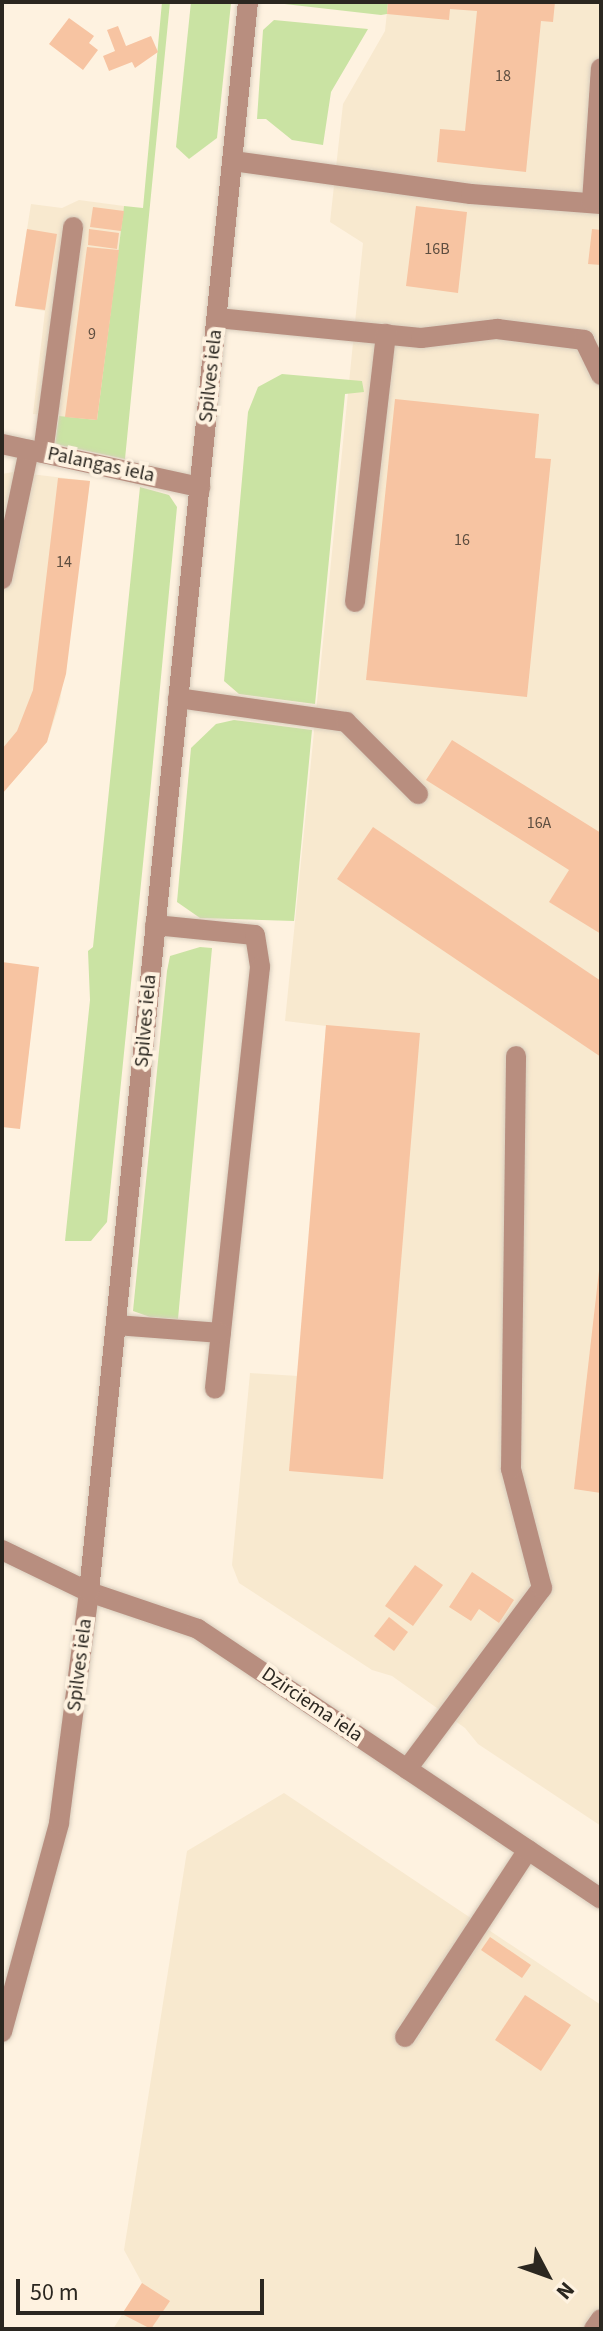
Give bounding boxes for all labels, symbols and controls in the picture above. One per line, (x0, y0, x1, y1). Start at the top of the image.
house number: 18 (495, 66, 511, 86)
house number: 16B (424, 239, 450, 259)
house number: 9 (88, 324, 96, 344)
street label: Spilves iela (194, 328, 228, 424)
street label: Palangas iela (45, 442, 157, 488)
house number: 16 (454, 530, 470, 550)
house number: 14 (56, 552, 72, 572)
house number: 16A (527, 813, 551, 833)
street label: Spilves iela (130, 973, 162, 1069)
street label: Spilves iela (62, 1617, 98, 1713)
street label: Dzirciema iela (257, 1662, 367, 1748)
north arrow (507, 2235, 587, 2315)
scale bar (20, 2263, 268, 2313)
text: 50 m (30, 2275, 79, 2310)
text: N (548, 2275, 582, 2307)

